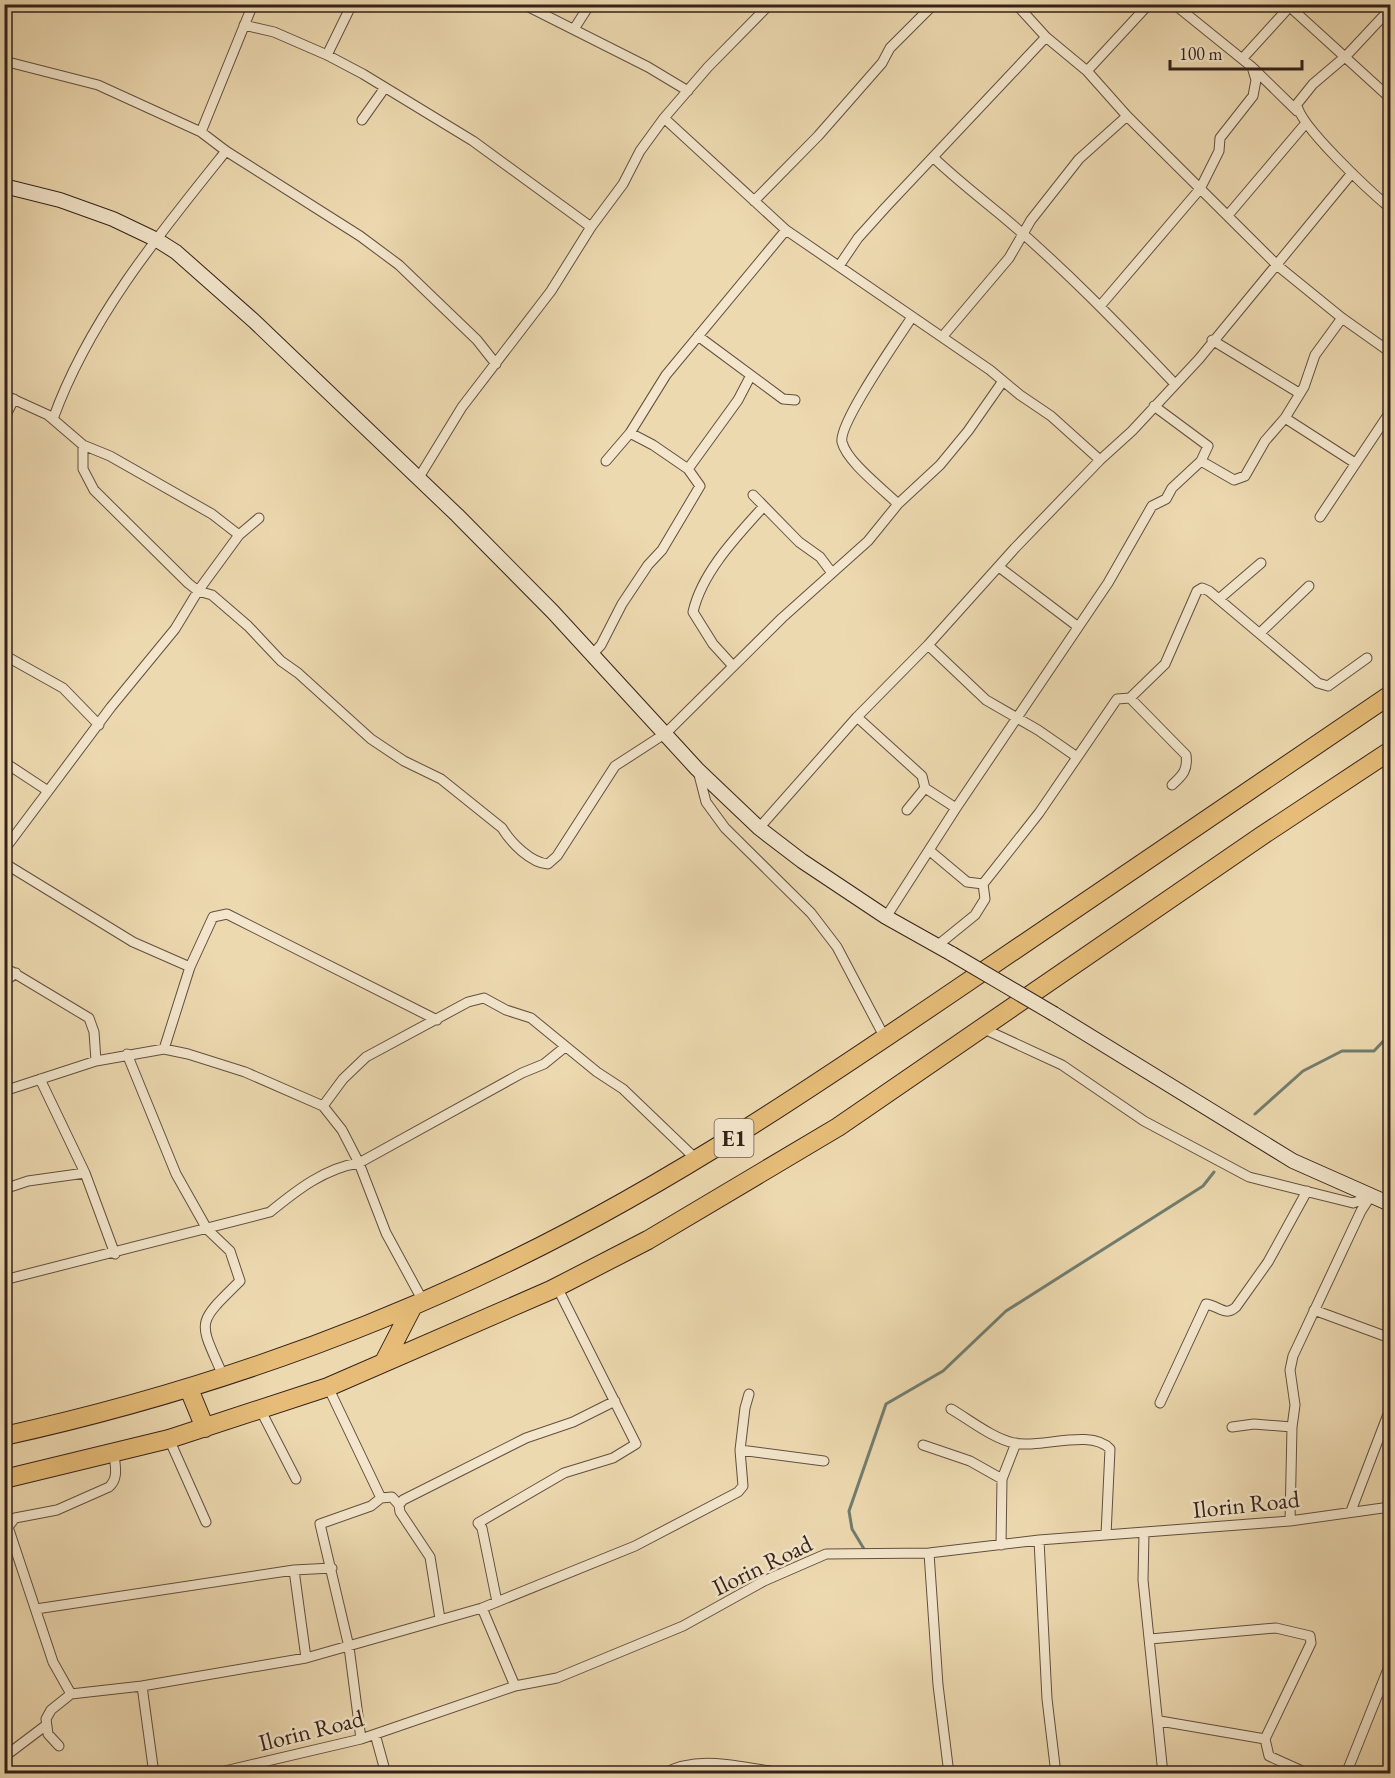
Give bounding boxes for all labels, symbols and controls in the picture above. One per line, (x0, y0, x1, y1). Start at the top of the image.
scale bar (1170, 33, 1302, 71)
text: 100 m (1179, 42, 1223, 65)
road number: E1 (714, 1119, 754, 1157)
street label: Ilorin Road (1191, 1483, 1302, 1525)
street label: Ilorin Road (707, 1527, 818, 1602)
street label: Ilorin Road (255, 1702, 368, 1758)

